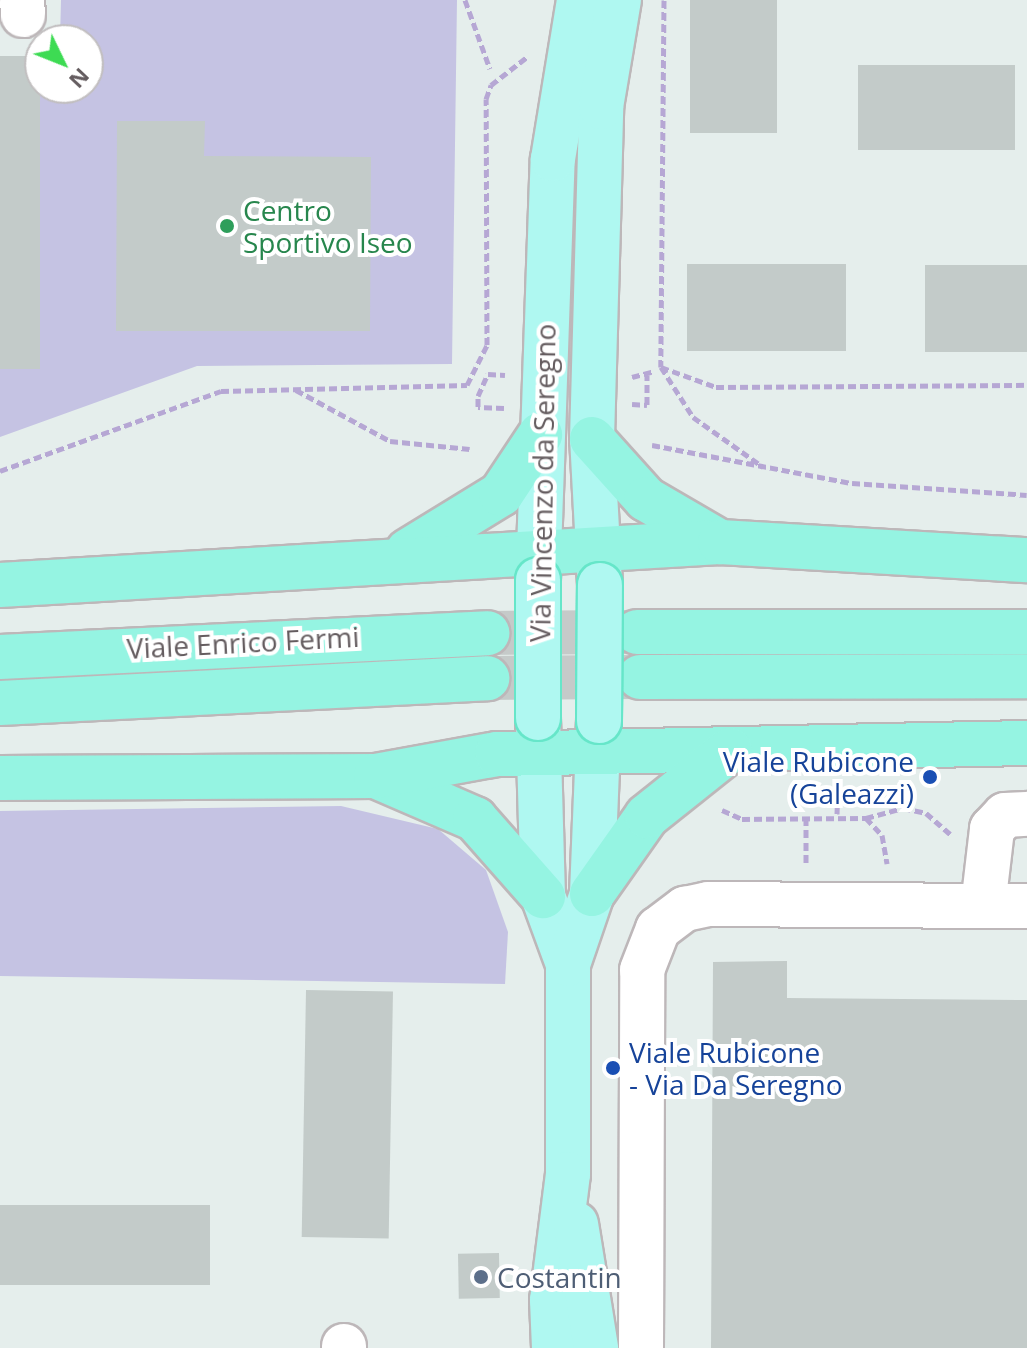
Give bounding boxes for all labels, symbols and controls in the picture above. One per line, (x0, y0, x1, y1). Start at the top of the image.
north arrow (24, 24, 104, 104)
text: N (63, 62, 97, 96)
place label: Centro Sportivo Iseo (243, 193, 413, 259)
marker: Centro Sportivo Iseo (218, 217, 236, 235)
street label: Via Vincenzo da Seregno (522, 323, 562, 643)
street label: Viale Enrico Fermi (126, 619, 360, 665)
place label: Viale Rubicone (Galeazzi) (723, 744, 914, 810)
marker: Viale Rubicone (Galeazzi) (921, 768, 939, 786)
place label: Viale Rubicone - Via Da Seregno (629, 1035, 842, 1101)
marker: Viale Rubicone - Via Da Seregno (604, 1059, 622, 1077)
place label: Costantin (497, 1260, 622, 1294)
marker: Costantin (472, 1268, 490, 1286)

